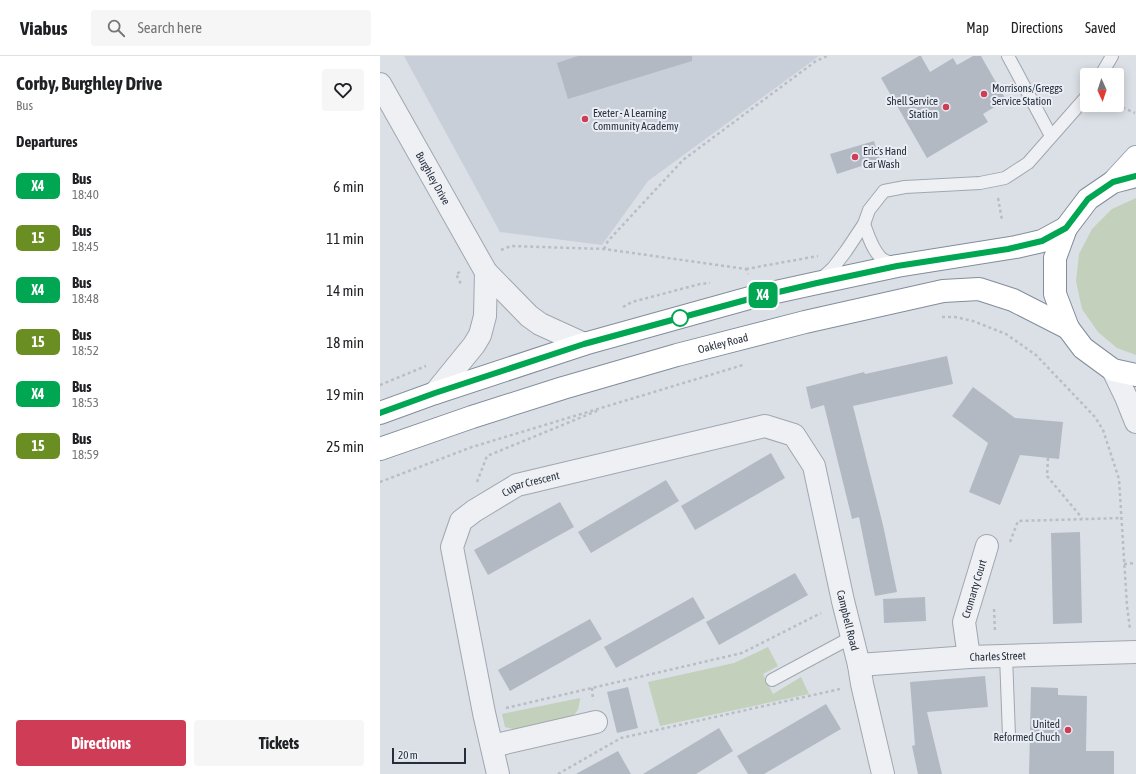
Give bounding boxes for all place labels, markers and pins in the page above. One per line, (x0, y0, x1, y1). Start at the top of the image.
place label: Morrisons/Greggs Service Station (992, 82, 1063, 107)
marker: Morrisons/Greggs Service Station (979, 89, 989, 99)
place label: Shell Service Station (887, 95, 938, 120)
marker: Shell Service Station (941, 102, 951, 112)
place label: Exeter - A Learning Community Academy (593, 107, 679, 132)
marker: Exeter - A Learning Community Academy (580, 114, 590, 124)
place label: Eric's Hand Car Wash (863, 145, 907, 170)
marker: Eric's Hand Car Wash (850, 152, 860, 162)
unlabelled marker (671, 309, 689, 327)
place label: United Reformed Chuch (993, 718, 1060, 743)
marker: United Reformed Chuch (1063, 725, 1073, 735)

